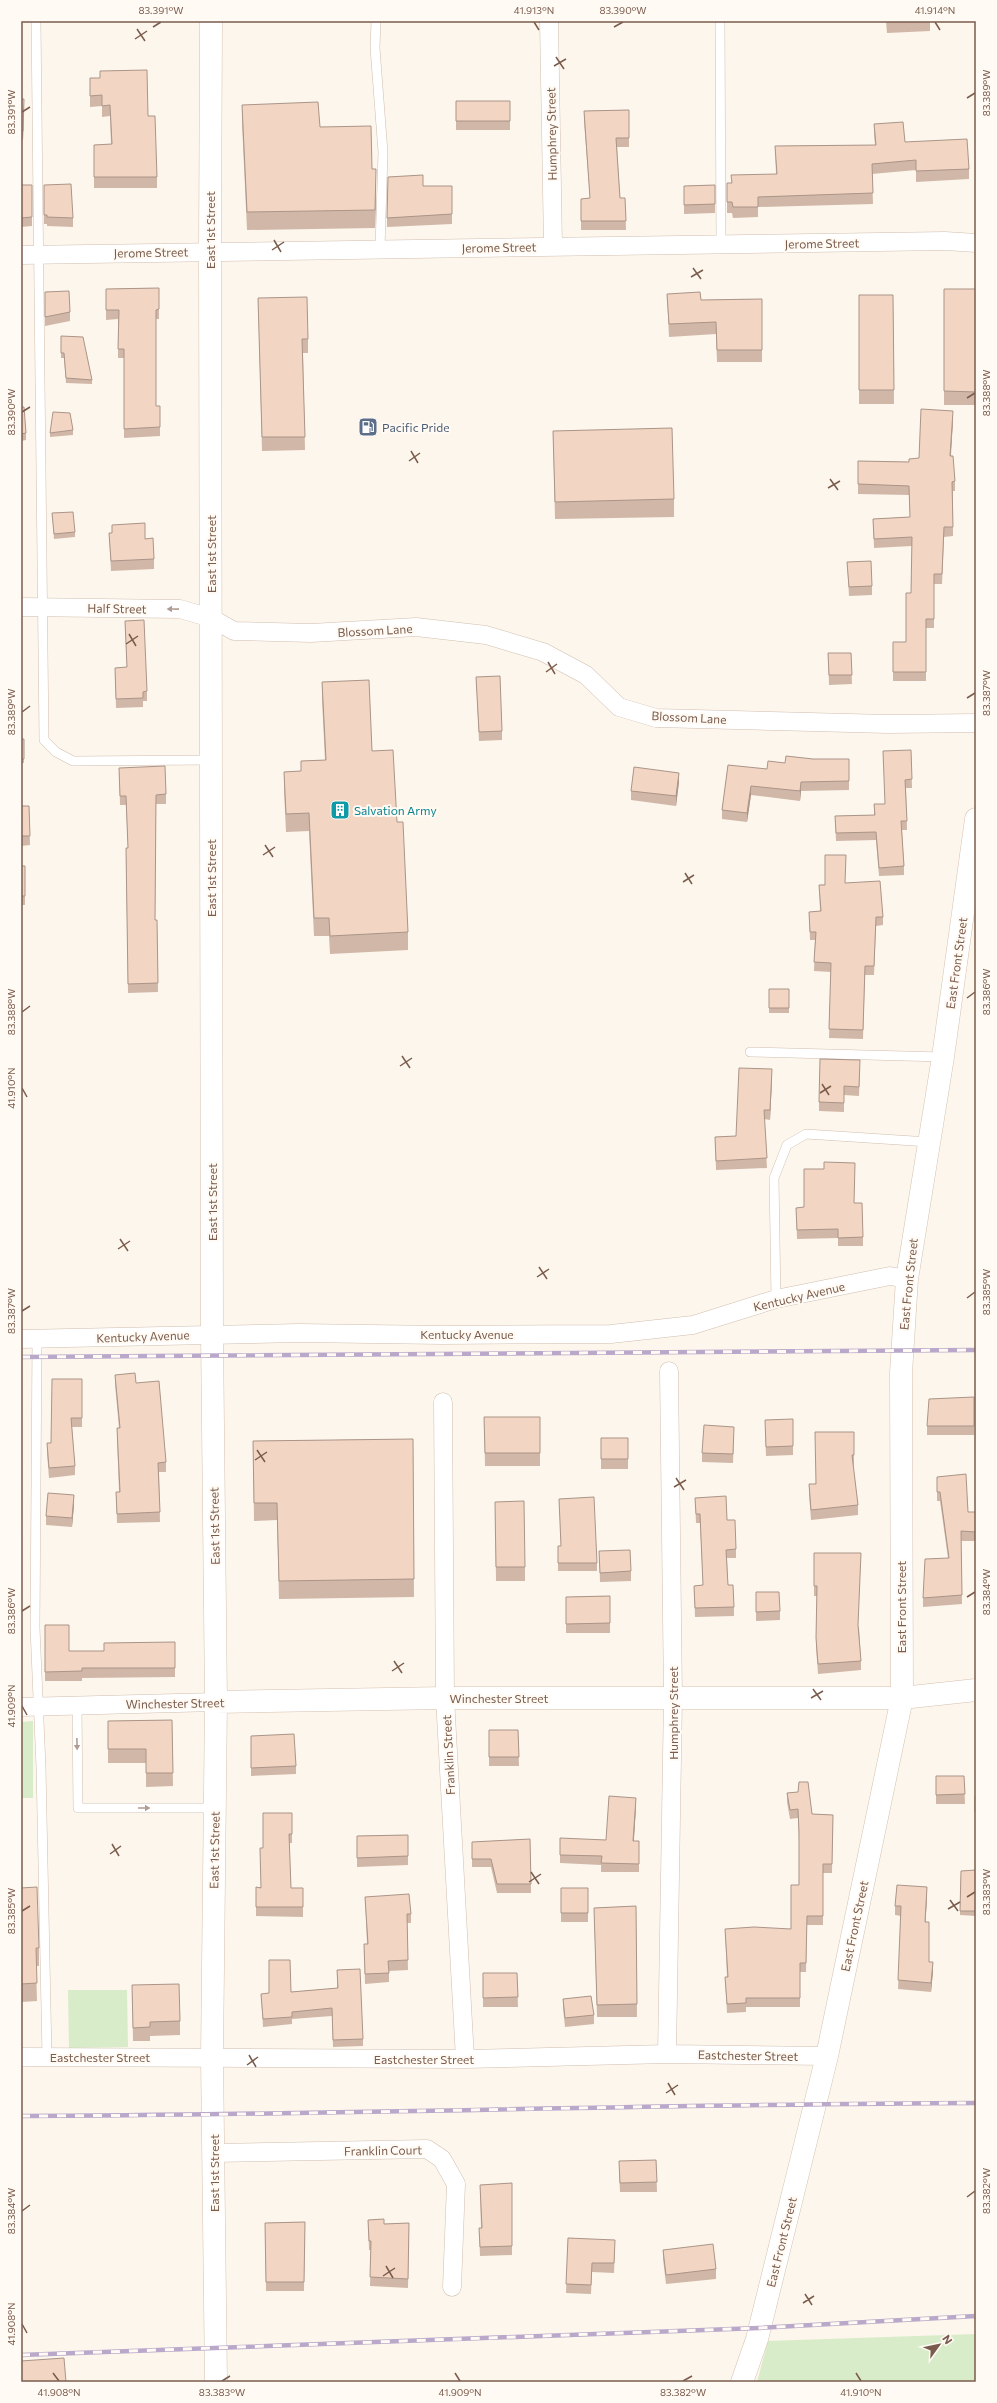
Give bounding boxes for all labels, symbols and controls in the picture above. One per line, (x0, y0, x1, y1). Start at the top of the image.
text: 83.391°W (139, 4, 183, 16)
text: 41.913°N (514, 4, 554, 16)
text: 83.390°W (599, 4, 647, 16)
text: 41.914°N (915, 4, 955, 16)
text: 83.389°W (980, 70, 992, 116)
street label: Humphrey Street (543, 87, 559, 181)
text: 83.391°W (5, 90, 17, 134)
street label: East 1st Street (203, 191, 217, 269)
street label: Jerome Street (785, 235, 860, 252)
street label: Jerome Street (462, 239, 537, 256)
street label: Jerome Street (114, 244, 189, 261)
text: 83.388°W (980, 370, 992, 416)
text: 83.390°W (5, 388, 17, 436)
fuel station icon: Pacific Pride (357, 416, 379, 438)
place label: Pacific Pride (382, 420, 450, 434)
street label: East 1st Street (204, 515, 218, 593)
street label: Half Street (87, 600, 147, 616)
one-way arrow (166, 606, 179, 612)
street label: Blossom Lane (337, 621, 413, 639)
text: 83.387°W (980, 670, 992, 716)
text: 83.389°W (5, 689, 17, 735)
street label: Blossom Lane (651, 708, 727, 726)
building icon: Salvation Army (329, 799, 351, 821)
place label: Salvation Army (354, 803, 437, 817)
street label: East 1st Street (204, 839, 218, 917)
street label: East Front Street (943, 916, 969, 1010)
text: 83.386°W (980, 969, 992, 1015)
text: 83.388°W (5, 989, 17, 1035)
text: 41.910°N (5, 1067, 17, 1109)
street label: East 1st Street (205, 1163, 219, 1241)
street label: East Front Street (896, 1237, 920, 1331)
text: 83.385°W (980, 1269, 992, 1315)
street label: Kentucky Avenue (752, 1279, 846, 1313)
text: 83.387°W (5, 1288, 17, 1334)
street label: Kentucky Avenue (96, 1327, 190, 1345)
street label: Kentucky Avenue (420, 1327, 514, 1341)
street label: East 1st Street (206, 1487, 222, 1565)
street label: East Front Street (894, 1561, 908, 1653)
text: 83.384°W (980, 1569, 992, 1615)
text: 83.386°W (5, 1588, 17, 1634)
street label: Humphrey Street (666, 1666, 680, 1760)
text: 41.909°N (5, 1684, 17, 1728)
street label: Winchester Street (450, 1691, 549, 1705)
street label: Winchester Street (125, 1695, 225, 1711)
street label: Franklin Street (439, 1714, 457, 1795)
one-way arrow (74, 1738, 80, 1751)
one-way arrow (138, 1805, 151, 1811)
street label: East 1st Street (206, 1811, 222, 1889)
text: 83.383°W (980, 1869, 992, 1915)
street label: East Front Street (838, 1879, 870, 1973)
text: 83.385°W (5, 1888, 17, 1934)
street label: Eastchester Street (698, 2047, 798, 2063)
street label: Eastchester Street (50, 2050, 150, 2064)
street label: Eastchester Street (374, 2052, 474, 2066)
street label: East 1st Street (207, 2134, 221, 2212)
street label: Franklin Court (344, 2142, 422, 2158)
text: 83.382°W (980, 2168, 992, 2214)
text: 83.384°W (5, 2188, 17, 2234)
street label: East Front Street (763, 2195, 799, 2289)
text: 41.908°N (5, 2302, 17, 2346)
north arrow (919, 2325, 959, 2365)
text: N (940, 2332, 956, 2346)
text: 41.908°N (37, 2386, 81, 2398)
text: 83.383°W (199, 2386, 245, 2398)
text: 41.909°N (438, 2386, 482, 2398)
text: 83.382°W (660, 2386, 706, 2398)
text: 41.910°N (840, 2386, 882, 2398)

